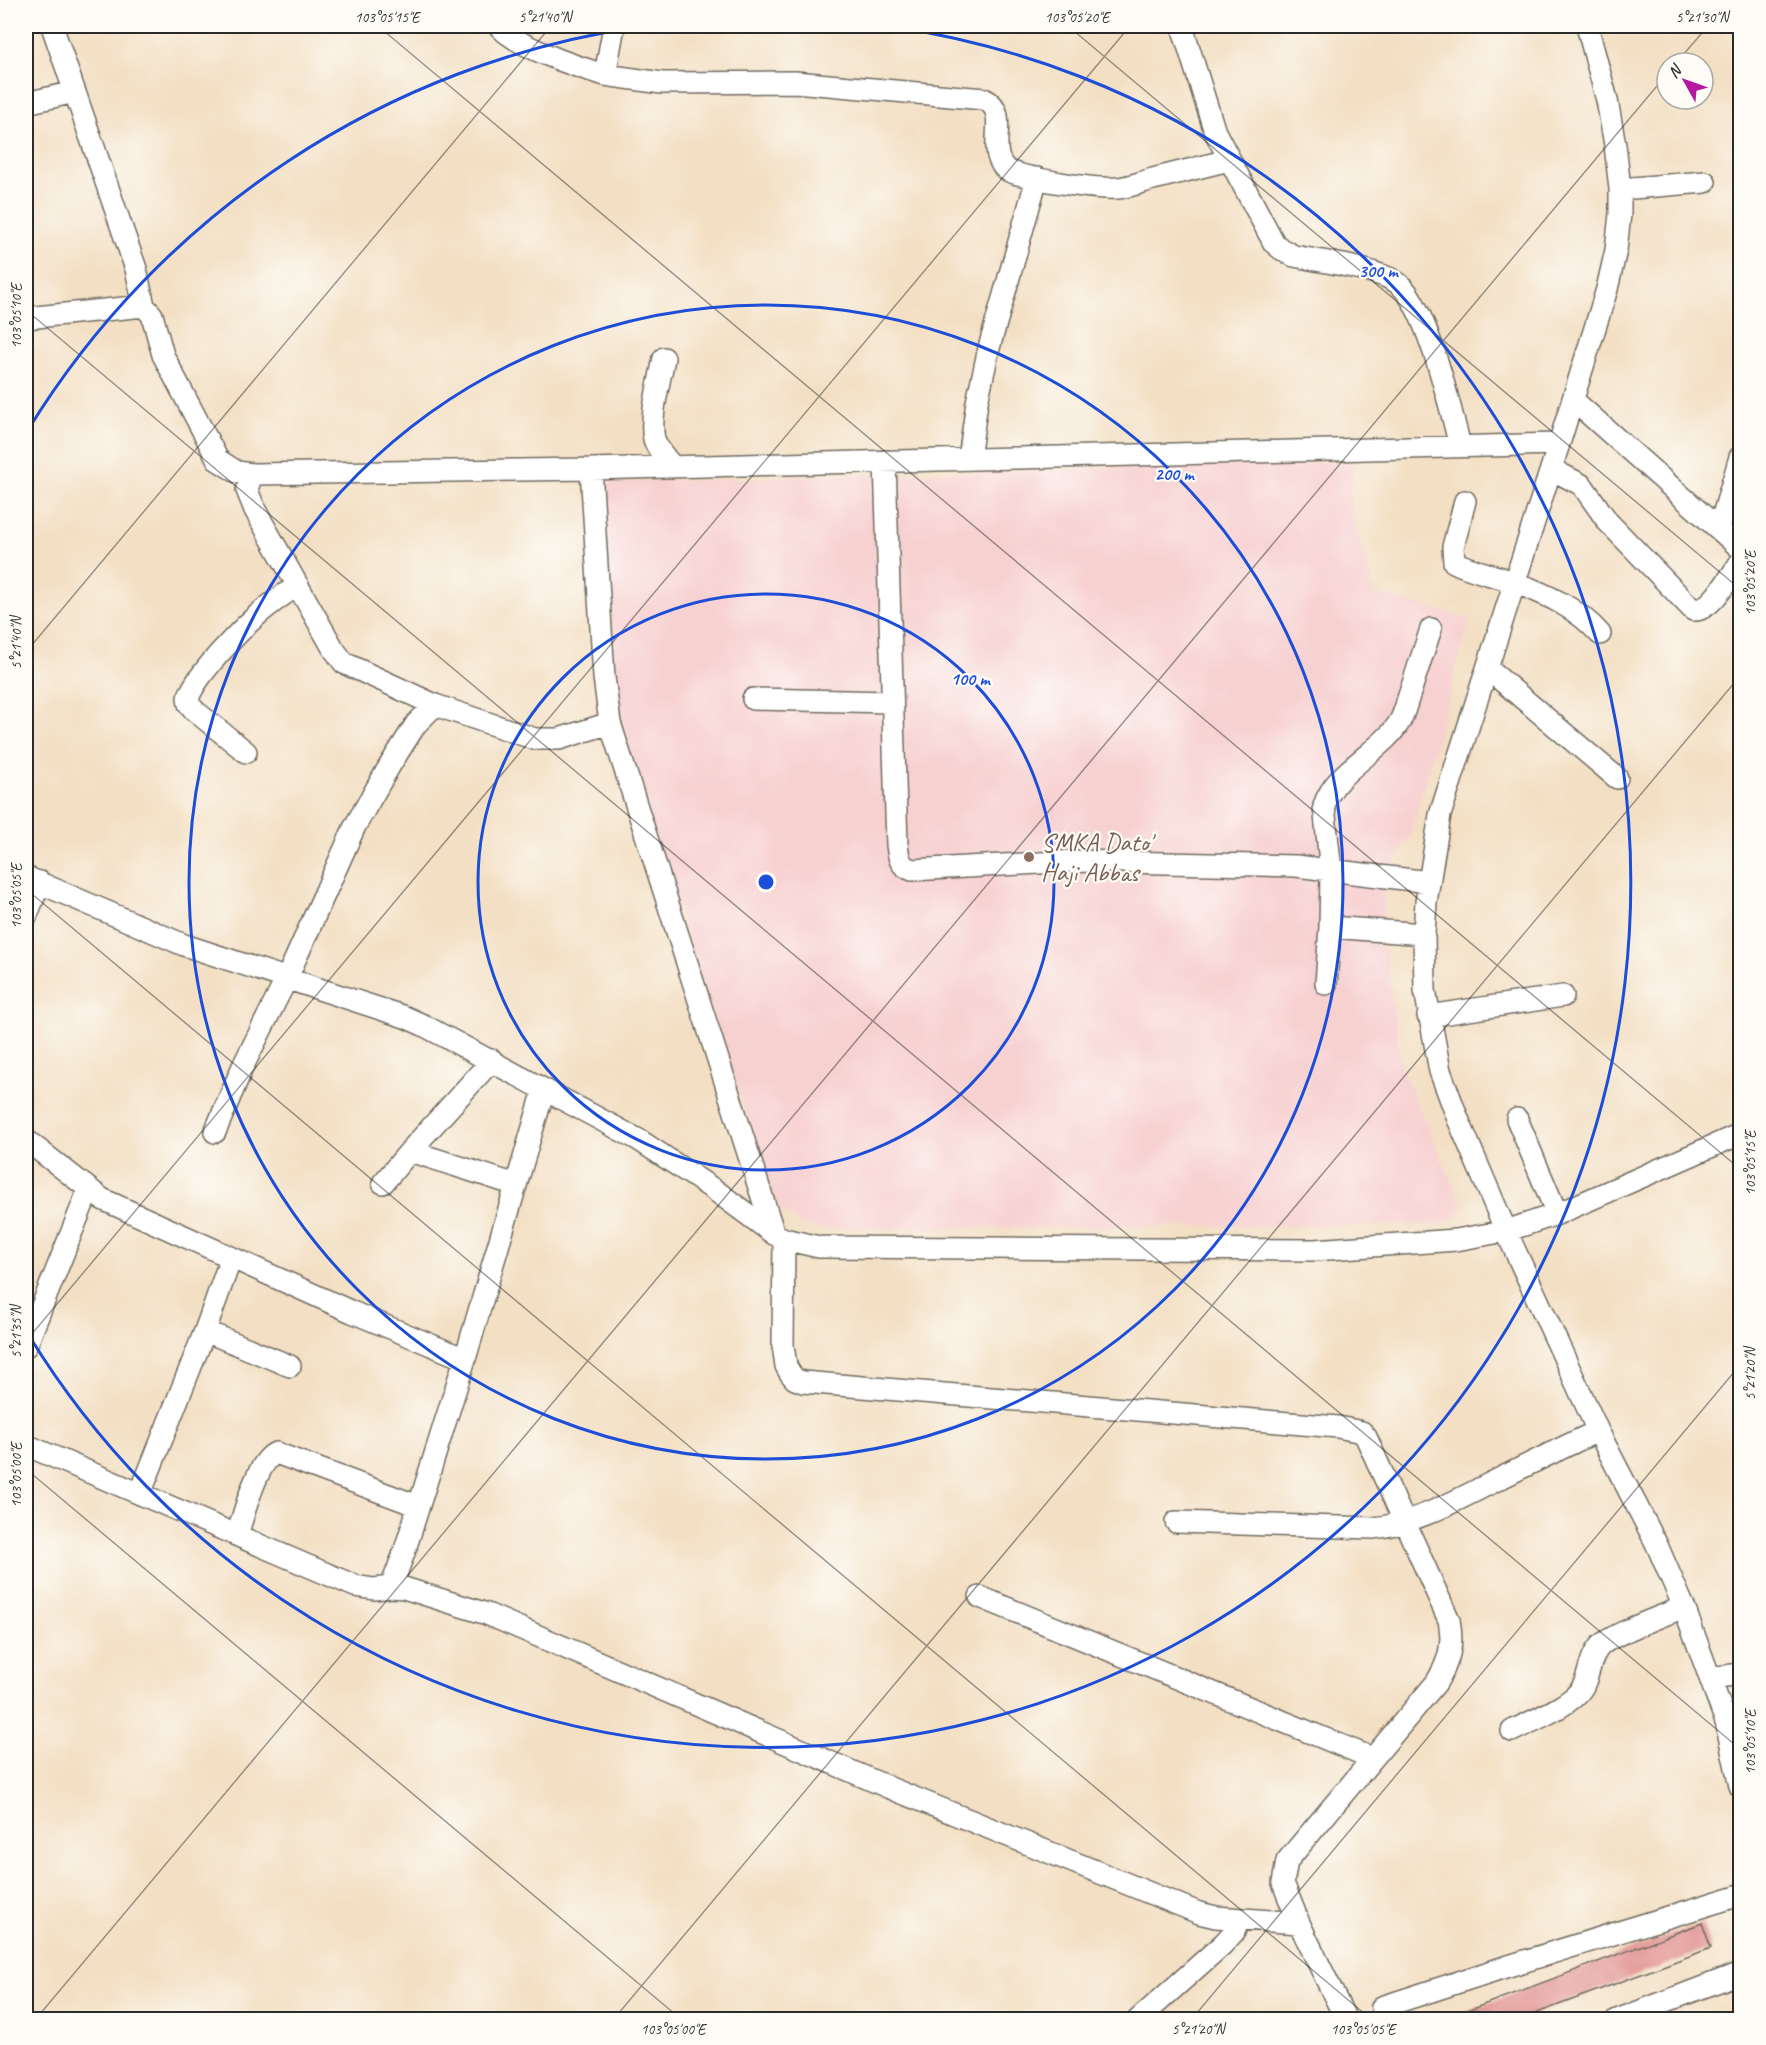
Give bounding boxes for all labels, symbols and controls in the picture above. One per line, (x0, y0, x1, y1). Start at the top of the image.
text: 103°05'15"E (355, 8, 421, 27)
text: 5°21'40"N (519, 8, 574, 27)
text: 103°05'20"E (1045, 8, 1111, 27)
text: 5°21'30"N (1676, 8, 1731, 27)
north arrow (1655, 51, 1715, 111)
text: N (1663, 59, 1687, 82)
text: 300 m (1359, 260, 1399, 282)
text: 103°05'10"E (7, 282, 26, 348)
text: 200 m (1155, 463, 1195, 485)
text: 103°05'20"E (1741, 549, 1760, 615)
text: 5°21'40"N (7, 614, 26, 669)
text: 100 m (951, 668, 991, 690)
place label: SMKA Dato' Haji Abbas (1041, 826, 1156, 889)
marker: SMKA Dato' Haji Abbas (1022, 850, 1036, 864)
text: 103°05'05"E (7, 862, 26, 928)
centre of rings (756, 872, 776, 892)
text: 103°05'15"E (1741, 1129, 1760, 1195)
text: 5°21'35"N (7, 1303, 26, 1358)
text: 5°21'20"N (1741, 1345, 1760, 1400)
text: 103°05'00"E (7, 1441, 26, 1507)
text: 103°05'10"E (1741, 1708, 1760, 1774)
text: 103°05'00"E (641, 2020, 707, 2039)
text: 5°21'20"N (1172, 2020, 1227, 2039)
text: 103°05'05"E (1331, 2020, 1397, 2039)

